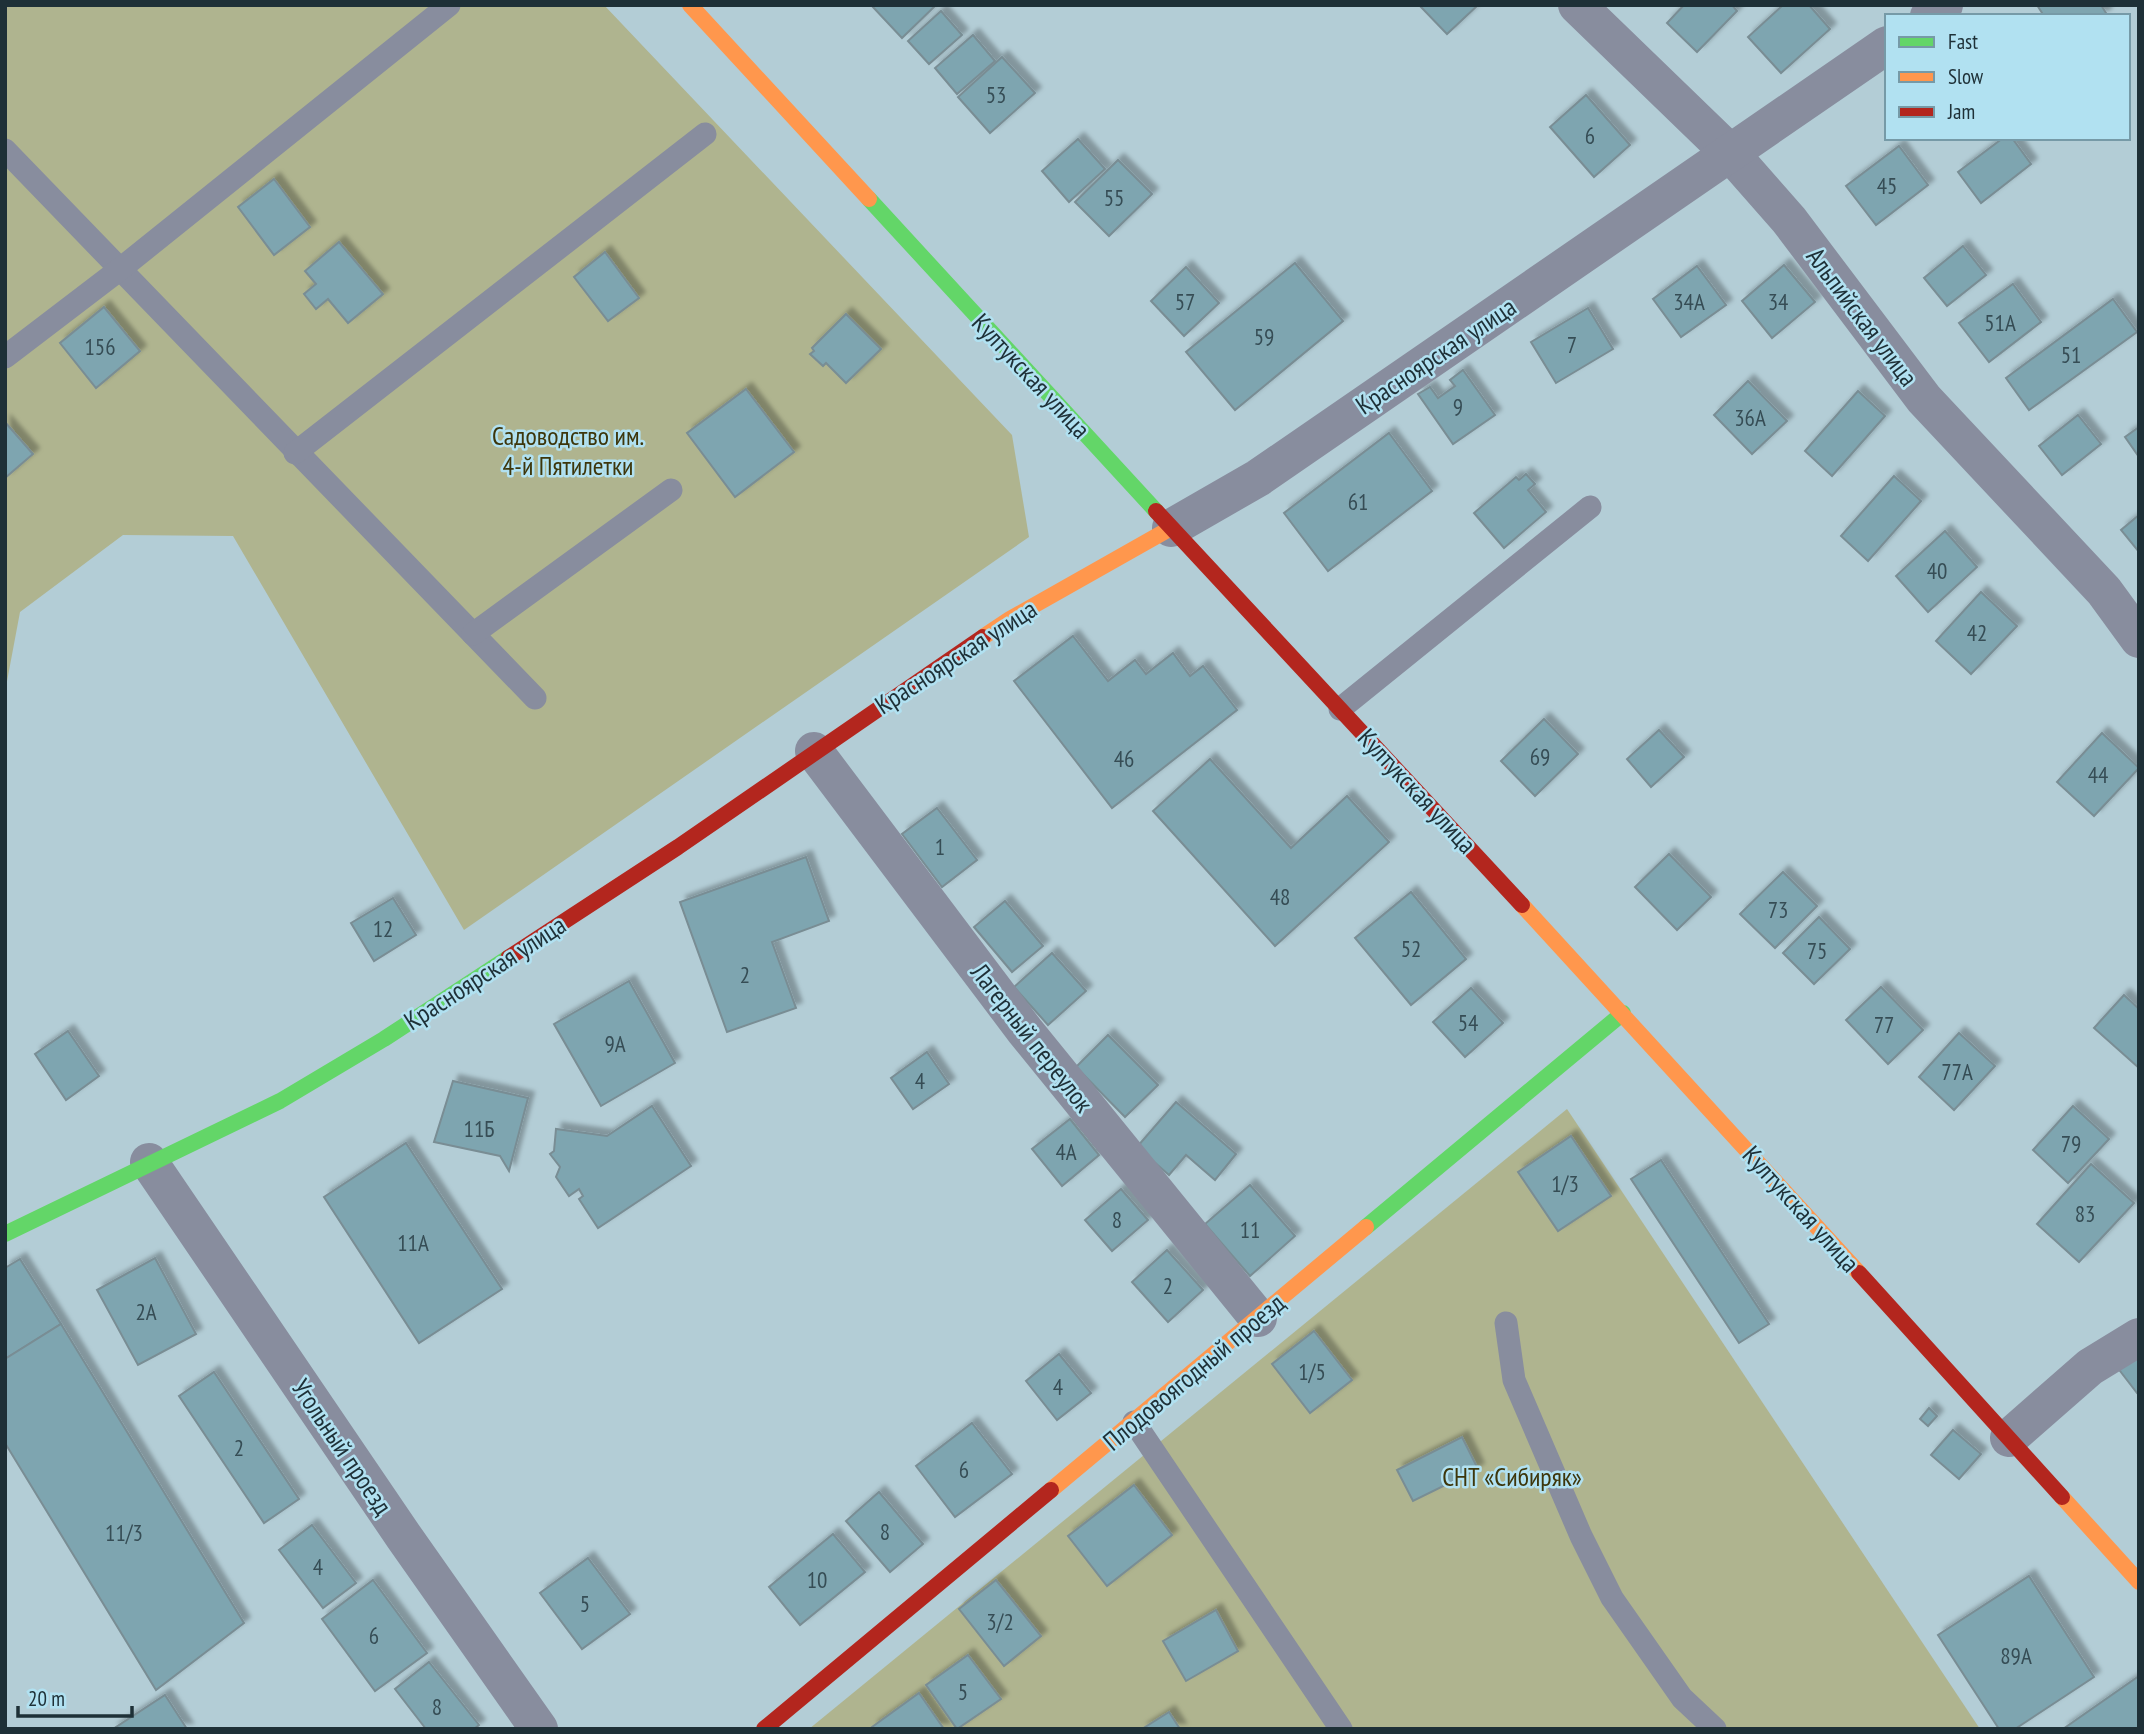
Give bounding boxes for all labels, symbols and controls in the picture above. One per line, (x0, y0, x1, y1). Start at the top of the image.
legend (1885, 14, 2130, 140)
text: Fast (1948, 28, 1978, 55)
text: Slow (1948, 63, 1984, 90)
house number: 53 (986, 80, 1006, 109)
text: Jam (1947, 98, 1975, 125)
house number: 6 (1585, 121, 1595, 150)
house number: 45 (1877, 171, 1897, 200)
house number: 55 (1104, 183, 1124, 212)
street label: Альпийская улица (1800, 241, 1925, 393)
house number: 57 (1175, 287, 1195, 316)
house number: 34А (1673, 287, 1705, 316)
house number: 34 (1768, 287, 1788, 316)
street label: Красноярская улица (1349, 290, 1522, 421)
street label: Култукская улица (965, 306, 1098, 445)
house number: 51А (1984, 308, 2016, 337)
house number: 59 (1254, 322, 1274, 351)
house number: 7 (1567, 330, 1577, 359)
house number: 156 (84, 332, 116, 361)
house number: 51 (2061, 340, 2081, 369)
house number: 9 (1453, 392, 1463, 421)
house number: 36А (1734, 403, 1766, 432)
park label: Садоводство им. 4-й Пятилетки (492, 419, 644, 482)
house number: 61 (1348, 487, 1368, 516)
house number: 40 (1927, 556, 1947, 585)
street label: Красноярская улица (869, 592, 1043, 721)
house number: 42 (1967, 618, 1987, 647)
street label: Култукская улица (1351, 721, 1484, 860)
house number: 69 (1530, 742, 1550, 771)
house number: 46 (1114, 744, 1134, 773)
house number: 44 (2088, 760, 2108, 789)
house number: 1 (935, 832, 945, 861)
house number: 48 (1270, 882, 1290, 911)
house number: 73 (1768, 895, 1788, 924)
street label: Красноярская улица (398, 908, 572, 1037)
house number: 12 (373, 914, 393, 943)
house number: 52 (1401, 934, 1421, 963)
house number: 75 (1807, 936, 1827, 965)
street label: Лагерный переулок (963, 956, 1101, 1119)
house number: 2 (740, 960, 750, 989)
house number: 54 (1458, 1008, 1478, 1037)
house number: 77 (1874, 1010, 1894, 1039)
house number: 9А (604, 1029, 626, 1058)
house number: 77А (1941, 1057, 1973, 1086)
house number: 4 (915, 1066, 925, 1095)
house number: 11Б (464, 1114, 494, 1143)
house number: 79 (2061, 1129, 2081, 1158)
house number: 4А (1055, 1137, 1077, 1166)
street label: Култукская улица (1736, 1138, 1867, 1279)
house number: 1/3 (1551, 1169, 1579, 1198)
house number: 83 (2075, 1199, 2095, 1228)
house number: 8 (1112, 1205, 1122, 1234)
house number: 11 (1240, 1215, 1260, 1244)
house number: 11А (397, 1228, 429, 1257)
house number: 2 (1163, 1271, 1173, 1300)
street label: Плодовоягодный проезд (1096, 1286, 1291, 1457)
house number: 2А (135, 1297, 157, 1326)
house number: 1/5 (1298, 1357, 1326, 1386)
house number: 4 (1053, 1372, 1063, 1401)
street label: Угольный проезд (285, 1373, 400, 1521)
house number: 2 (234, 1433, 244, 1462)
house number: 6 (959, 1455, 969, 1484)
park label: СНТ «Сибиряк» (1442, 1460, 1582, 1493)
house number: 8 (880, 1517, 890, 1546)
house number: 11/3 (105, 1518, 143, 1547)
house number: 4 (313, 1552, 323, 1581)
house number: 10 (807, 1565, 827, 1594)
house number: 5 (580, 1589, 590, 1618)
house number: 3/2 (986, 1607, 1014, 1636)
house number: 6 (369, 1621, 379, 1650)
house number: 89А (2000, 1641, 2032, 1670)
scale bar (18, 1674, 131, 1718)
house number: 5 (958, 1677, 968, 1706)
text: 20 m (28, 1685, 65, 1712)
house number: 8 (432, 1692, 442, 1721)

